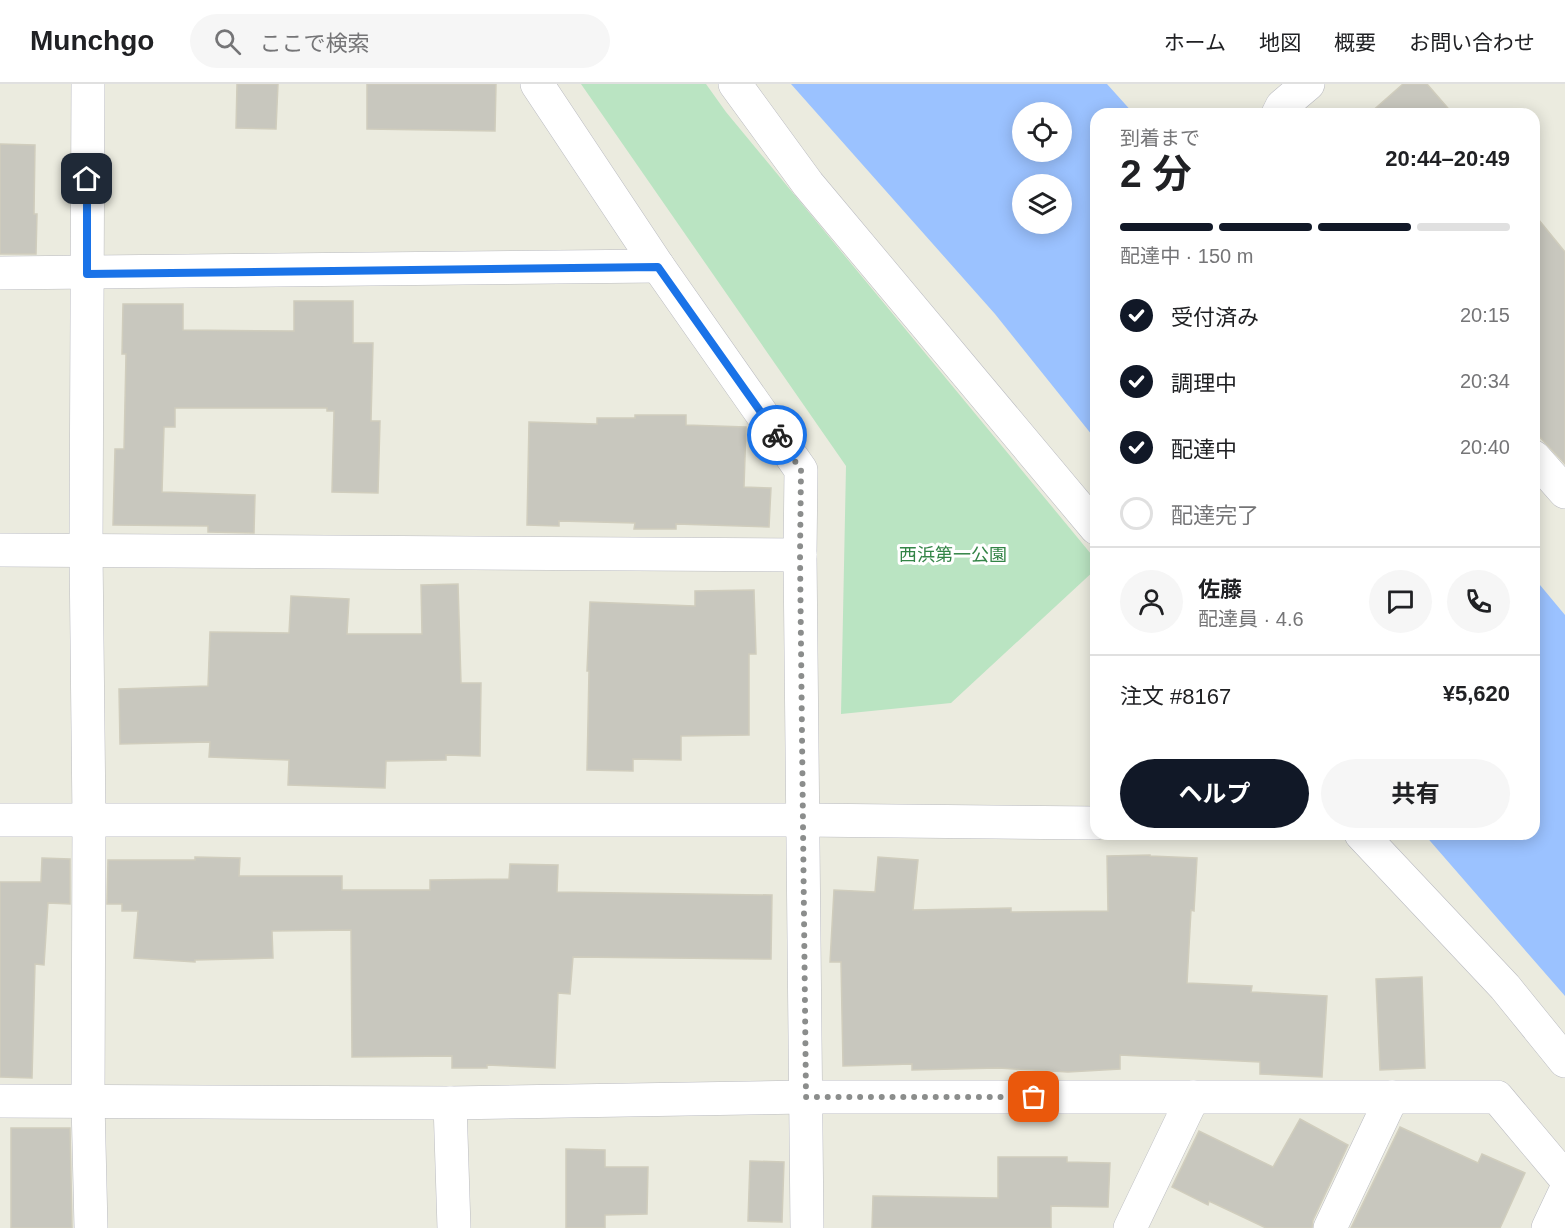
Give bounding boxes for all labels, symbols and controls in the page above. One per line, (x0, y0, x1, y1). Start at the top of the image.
search box (190, 14, 610, 68)
text: Munchgo (30, 25, 154, 56)
icon: search (211, 25, 244, 58)
text: ここで検索 (259, 31, 369, 56)
text: ホーム (1164, 31, 1226, 54)
text: 地図 (1259, 31, 1301, 54)
text: 概要 (1334, 31, 1376, 54)
text: お問い合わせ (1409, 31, 1535, 54)
map controls (1012, 102, 1072, 234)
button: locate (1012, 102, 1072, 162)
text: 到着まで (1120, 127, 1200, 149)
text: 20:44–20:49 (1385, 146, 1510, 171)
text: 2 分 (1120, 152, 1192, 195)
pin (61, 153, 112, 204)
icon: home (70, 162, 103, 195)
button: layers (1012, 174, 1072, 234)
text: 配達中 · 150 m (1120, 245, 1253, 267)
icon: check (1120, 299, 1153, 332)
text: 20:15 (1460, 304, 1510, 326)
text: 受付済み (1171, 305, 1259, 330)
icon: check (1120, 365, 1153, 398)
text: 20:34 (1460, 370, 1510, 392)
text: 調理中 (1171, 371, 1237, 396)
courier (747, 405, 807, 465)
icon: bike (761, 419, 794, 452)
icon: check (1120, 431, 1153, 464)
text: 20:40 (1460, 436, 1510, 458)
text: 配達中 (1171, 437, 1237, 462)
text: 配達完了 (1171, 503, 1259, 528)
park label: 西浜第一公園 (899, 545, 1007, 565)
button: person (1120, 570, 1183, 633)
button: chat (1369, 570, 1432, 633)
button: phone (1447, 570, 1510, 633)
text: 佐藤 (1198, 577, 1242, 602)
text: 配達員 · 4.6 (1198, 608, 1304, 630)
text: ¥5,620 (1443, 681, 1510, 706)
text: 注文 #8167 (1120, 684, 1231, 709)
button: ヘルプ (1120, 759, 1309, 828)
button: 共有 (1321, 759, 1510, 828)
pin (1008, 1071, 1059, 1122)
icon: bag (1017, 1080, 1050, 1113)

